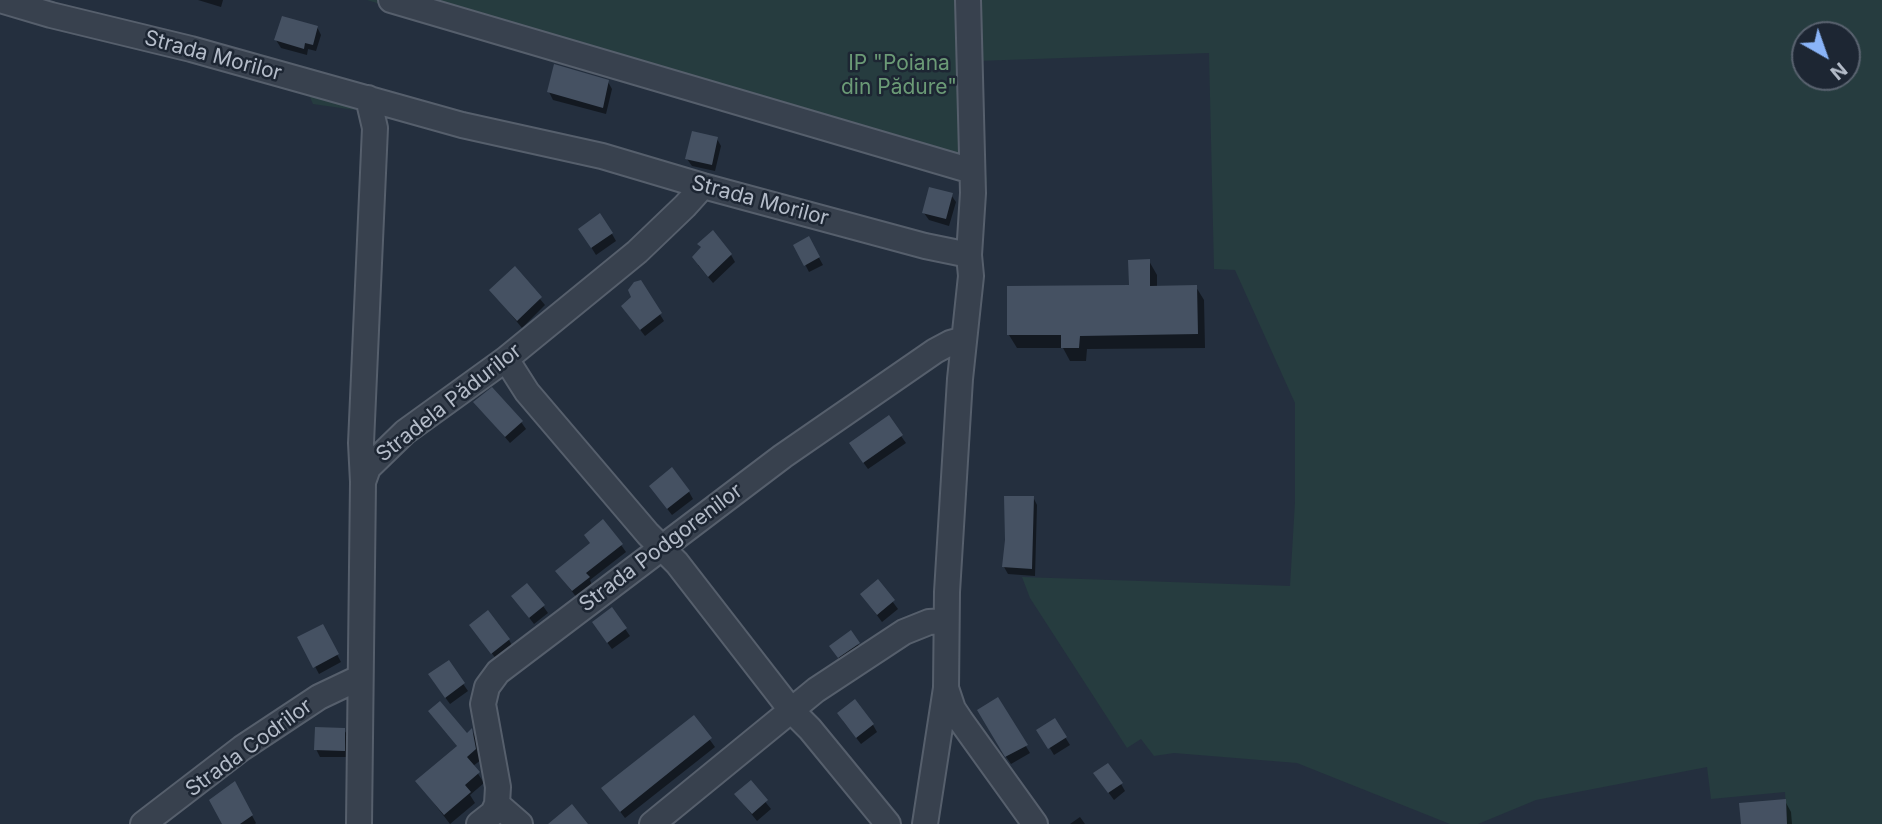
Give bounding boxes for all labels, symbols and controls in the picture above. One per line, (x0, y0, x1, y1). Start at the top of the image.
north arrow (1791, 21, 1861, 91)
street label: Strada Morilor (142, 26, 284, 86)
park label: IP "Poiana din Pădure" (841, 51, 957, 101)
text: N (1826, 57, 1851, 84)
street label: Strada Morilor (689, 171, 831, 231)
street label: Stradela Pădurilor (371, 338, 527, 468)
street label: Strada Podgorenilor (574, 478, 748, 618)
street label: Strada Codrilor (181, 694, 317, 802)

